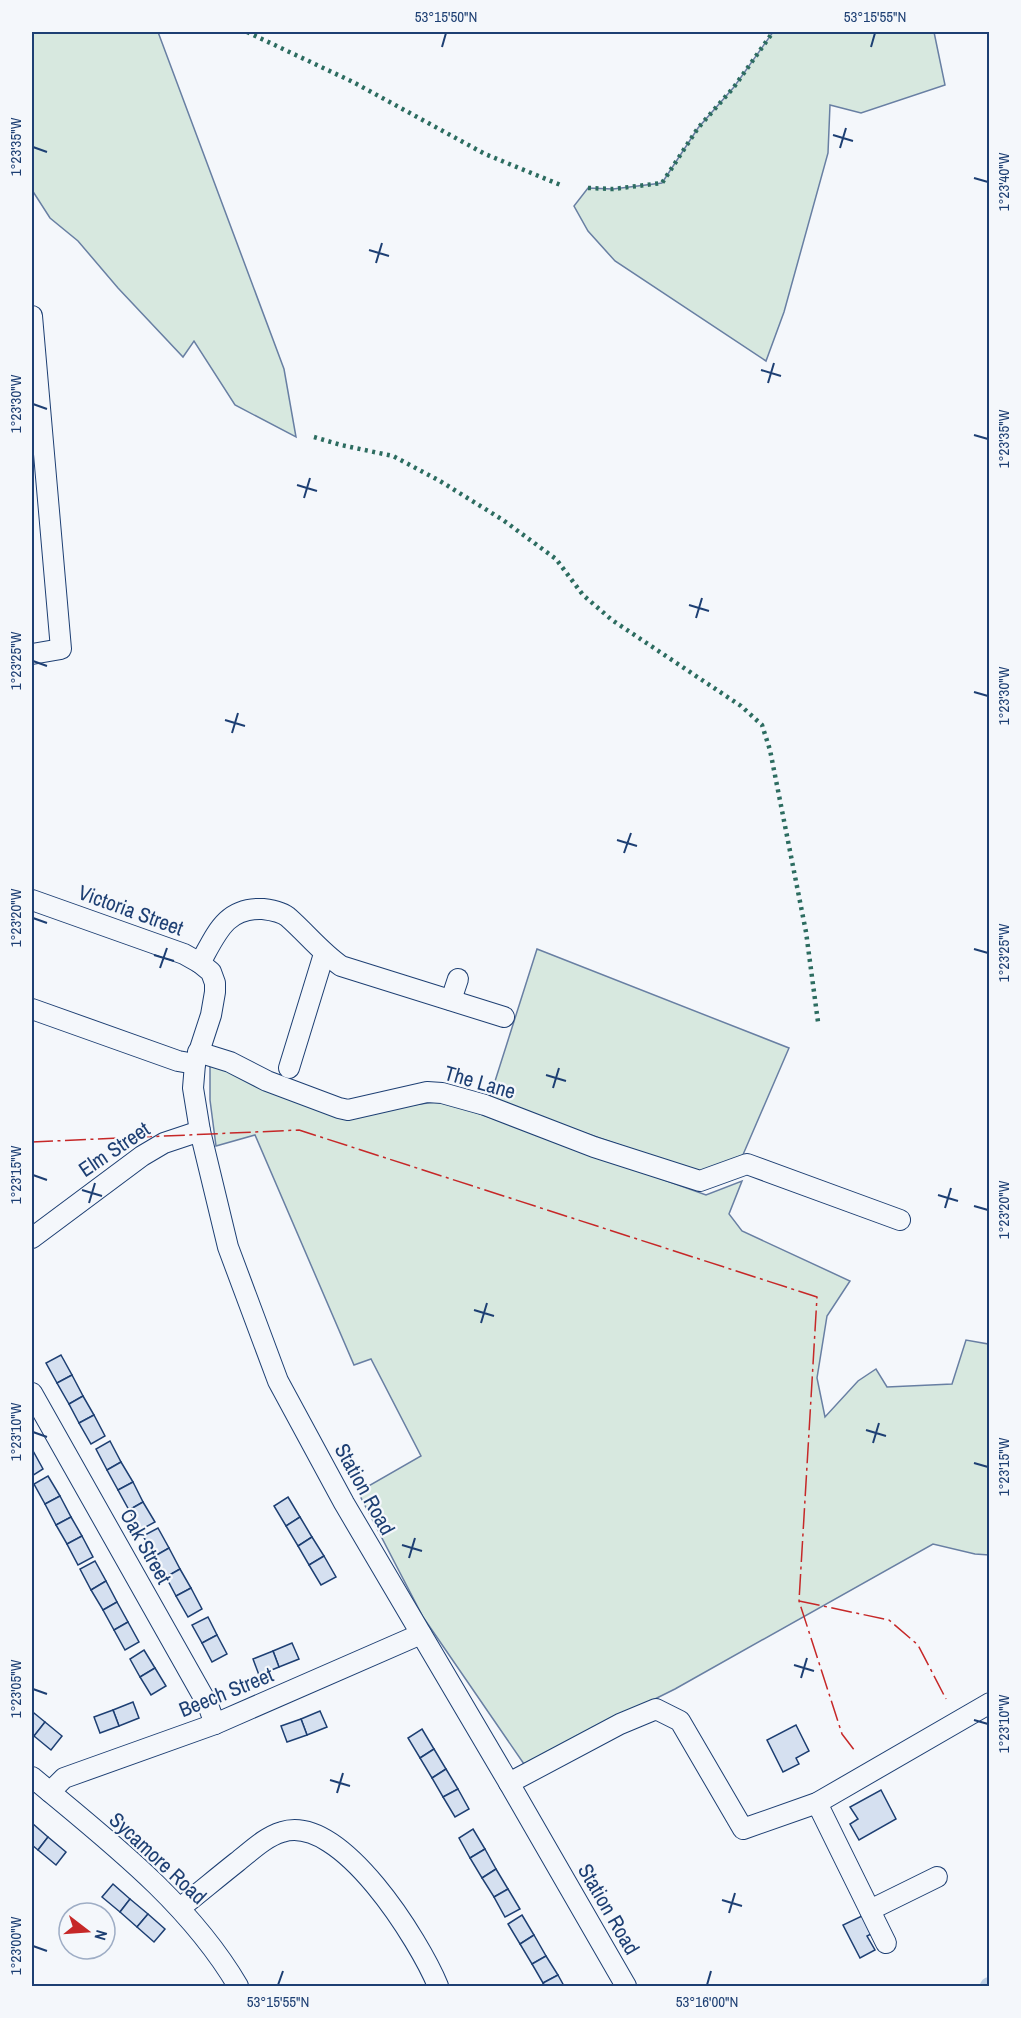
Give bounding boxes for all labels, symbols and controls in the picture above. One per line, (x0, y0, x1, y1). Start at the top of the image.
text: 53°15'50"N (415, 6, 477, 27)
text: 53°15'55"N (844, 6, 906, 27)
text: 1°23'35"W (5, 117, 26, 176)
text: 1°23'40"W (993, 152, 1014, 211)
text: 1°23'30"W (5, 374, 26, 433)
text: 1°23'35"W (993, 409, 1014, 468)
text: 1°23'25"W (5, 631, 26, 690)
text: 1°23'30"W (993, 666, 1014, 725)
street label: Victoria Street (74, 878, 188, 942)
text: 1°23'20"W (5, 888, 26, 947)
text: 1°23'25"W (993, 923, 1014, 982)
street label: The Lane (441, 1058, 519, 1106)
street label: Elm Street (73, 1114, 156, 1183)
text: 1°23'15"W (5, 1145, 26, 1204)
text: 1°23'20"W (993, 1180, 1014, 1239)
text: 1°23'10"W (5, 1402, 26, 1461)
text: 1°23'15"W (993, 1437, 1014, 1496)
street label: Station Road (328, 1438, 402, 1540)
street label: Oak Street (113, 1503, 179, 1589)
text: 1°23'05"W (5, 1659, 26, 1718)
street label: Beech Street (174, 1660, 278, 1724)
text: 1°23'10"W (993, 1694, 1014, 1753)
street label: Sycamore Road (103, 1805, 213, 1911)
street label: Station Road (571, 1858, 647, 1960)
north arrow (57, 1901, 117, 1961)
text: 1°23'00"W (5, 1916, 26, 1975)
text: N (89, 1928, 113, 1943)
text: 53°15'55"N (247, 1991, 309, 2012)
text: 53°16'00"N (676, 1991, 738, 2012)

